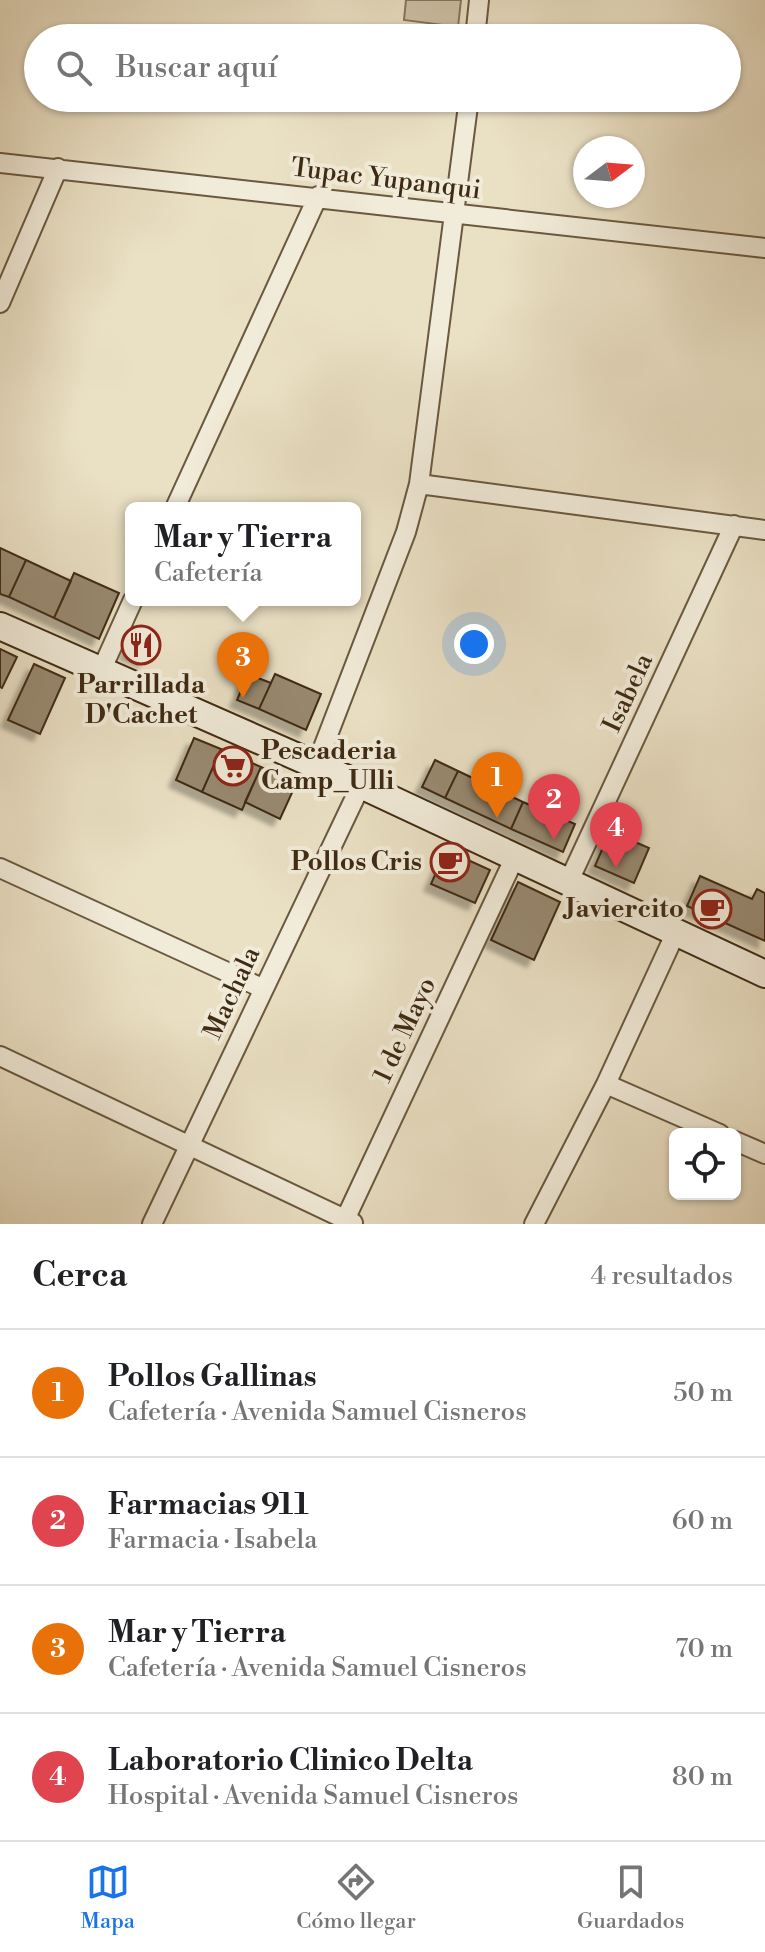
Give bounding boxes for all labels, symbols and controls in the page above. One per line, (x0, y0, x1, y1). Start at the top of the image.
search box (24, 24, 741, 112)
icon: search (52, 46, 96, 90)
text: Buscar aquí (116, 49, 278, 87)
north arrow (573, 136, 645, 208)
street label: Tupac Yupanqui (289, 151, 483, 207)
popup (125, 502, 361, 606)
text: Mar y Tierra (154, 519, 332, 557)
text: Cafetería (154, 557, 263, 589)
restaurant icon: Parrillada D'Cachet (120, 624, 162, 666)
your location (454, 624, 494, 664)
pin: 3 (217, 632, 269, 698)
street label: Isabela (596, 648, 660, 737)
place label: Parrillada D'Cachet (77, 669, 206, 731)
place label: Pescaderia Camp_Ulli (261, 735, 398, 797)
supermarket icon: Pescaderia Camp_Ulli (212, 745, 254, 787)
pin: 1 (471, 752, 523, 818)
pin: 2 (528, 774, 580, 840)
pin: 4 (590, 802, 642, 868)
cafe icon: Pollos Cris (429, 841, 471, 883)
place label: Pollos Cris (291, 846, 422, 878)
cafe icon: Javiercito (691, 888, 733, 930)
place label: Javiercito (562, 893, 684, 925)
street label: Machala (197, 941, 268, 1044)
street label: 1 de Mayo (367, 972, 443, 1088)
map controls (669, 1128, 741, 1200)
button: locate (669, 1128, 741, 1200)
text: Cerca (32, 1255, 127, 1297)
text: 4 resultados (591, 1260, 733, 1292)
text: Pollos Gallinas (108, 1358, 317, 1396)
text: 1 (52, 1377, 64, 1409)
text: 50 m (673, 1377, 733, 1409)
text: Cafetería · Avenida Samuel Cisneros (108, 1396, 527, 1428)
text: Farmacias 911 (108, 1486, 309, 1524)
text: 2 (50, 1505, 66, 1537)
text: 60 m (672, 1505, 733, 1537)
text: Farmacia · Isabela (108, 1524, 317, 1556)
text: Mar y Tierra (108, 1614, 286, 1652)
text: 3 (50, 1633, 66, 1665)
text: 70 m (675, 1633, 733, 1665)
text: Cafetería · Avenida Samuel Cisneros (108, 1652, 527, 1684)
text: Laboratorio Clinico Delta (108, 1742, 473, 1780)
text: 4 (49, 1761, 67, 1793)
text: 80 m (672, 1761, 733, 1793)
text: Hospital · Avenida Samuel Cisneros (108, 1780, 518, 1812)
tab: Mapa (81, 1860, 135, 1935)
tab: Cómo llegar (296, 1860, 416, 1935)
tab: Guardados (577, 1860, 684, 1935)

